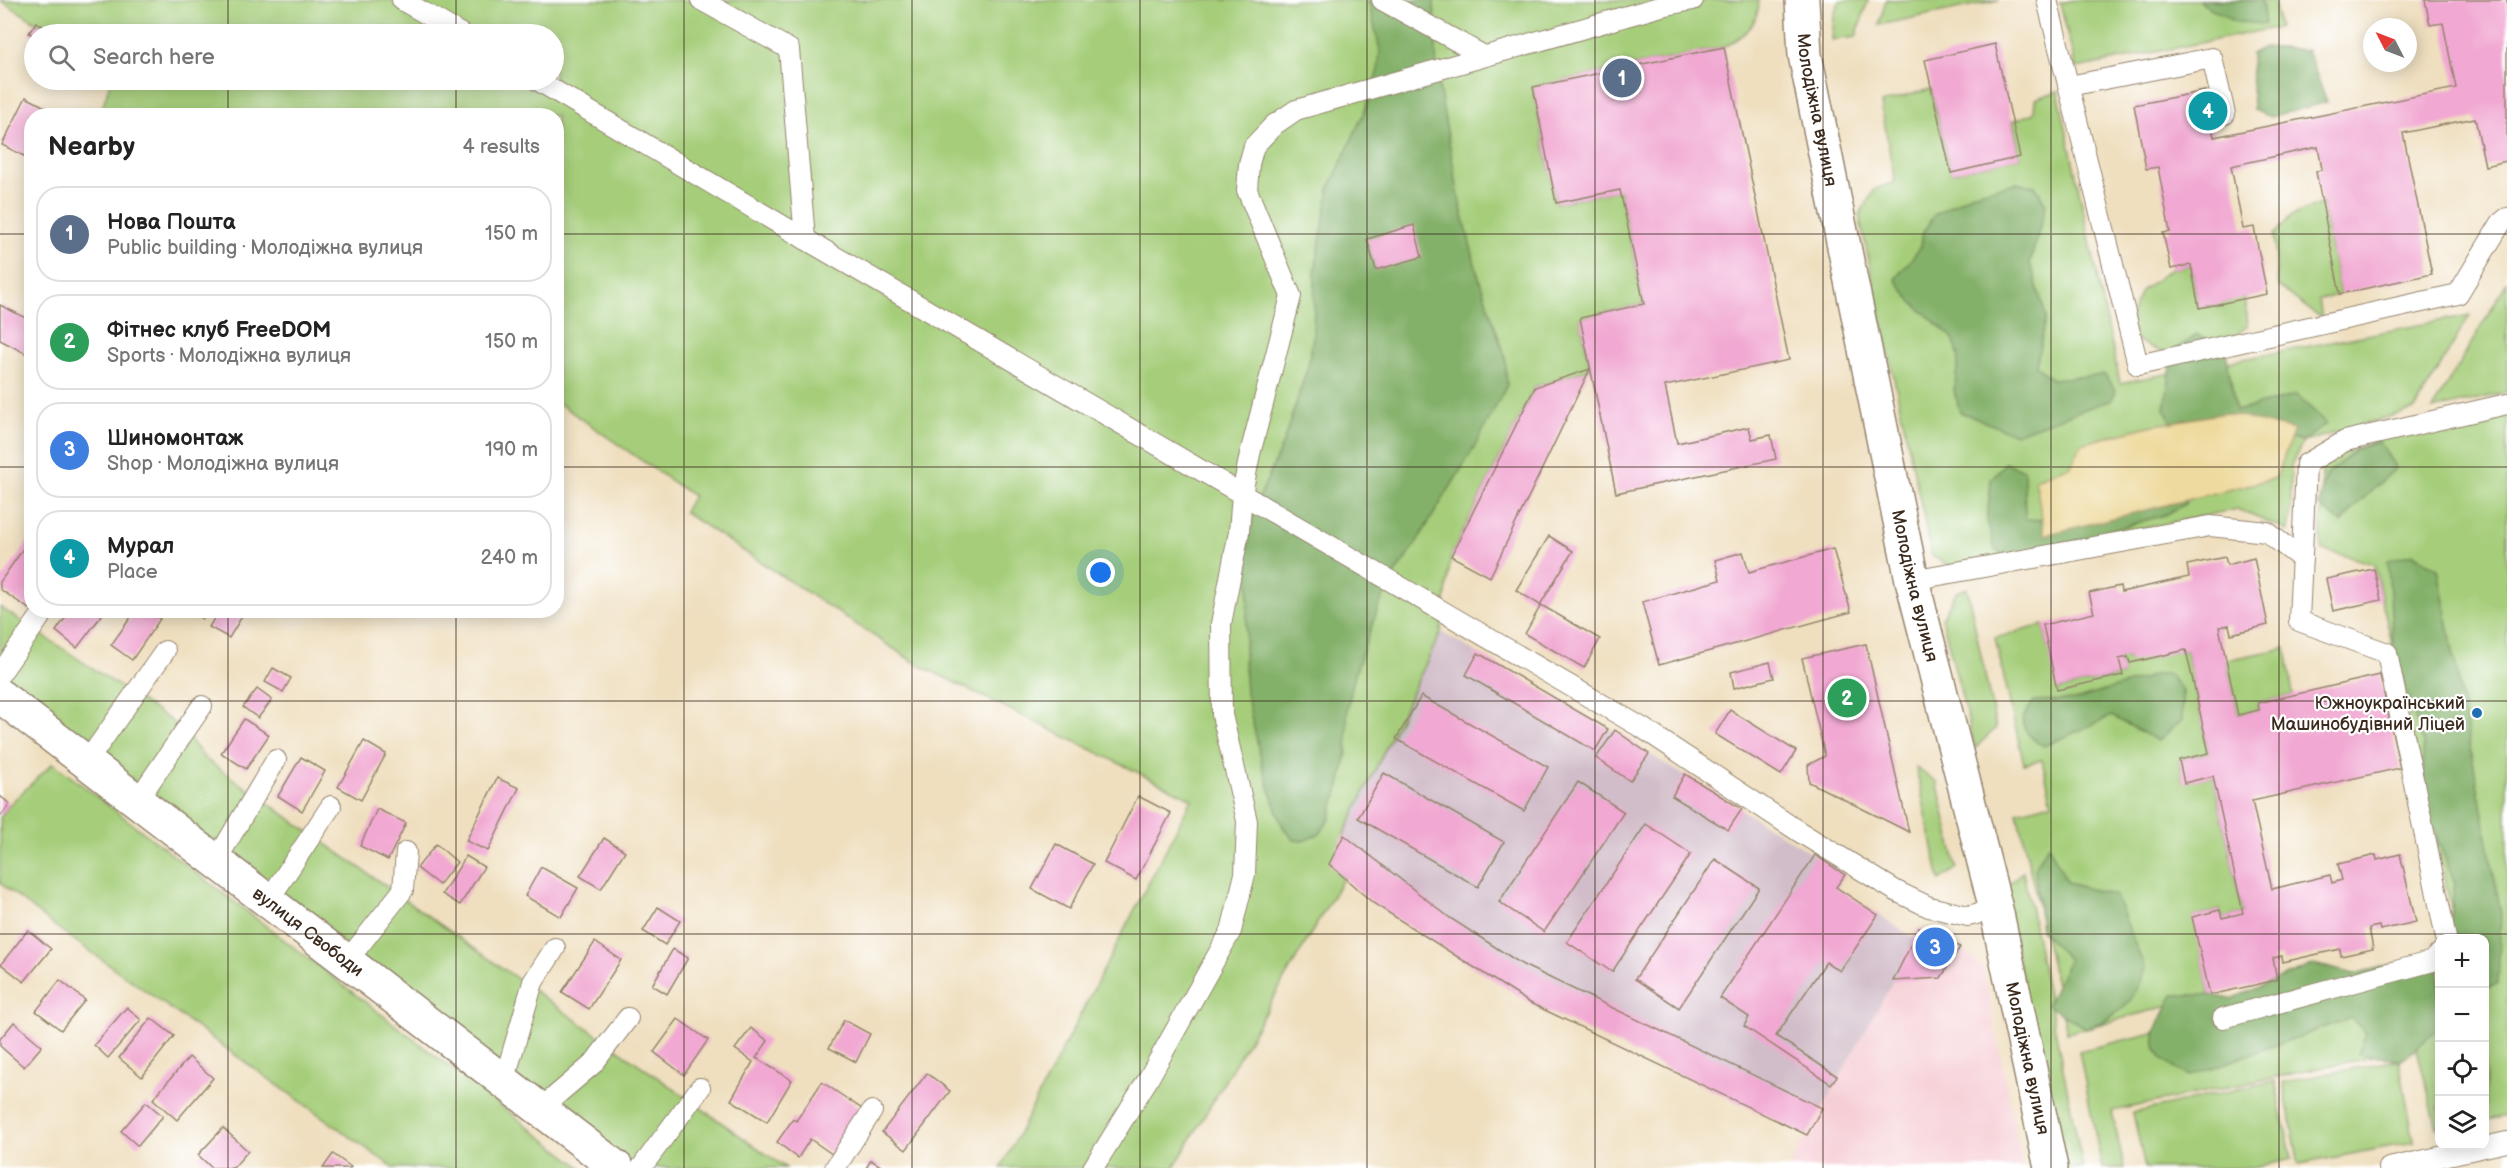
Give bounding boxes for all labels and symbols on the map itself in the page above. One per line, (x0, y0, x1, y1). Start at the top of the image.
north arrow (2363, 18, 2417, 72)
street label: Молодіжна вулиця (1793, 33, 1842, 188)
pin: 1 (1602, 56, 1642, 100)
pin: 4 (2188, 88, 2228, 134)
street label: Молодіжна вулиця (1887, 508, 1943, 664)
your location (1086, 558, 1115, 587)
pin: 2 (1828, 676, 1866, 720)
place label: Южноукраїнський Машинобудівний Ліцей (2271, 693, 2465, 735)
marker: Южноукраїнський Машинобудівний Ліцей (2470, 706, 2484, 720)
street label: вулиця Свободи (248, 883, 368, 981)
pin: 3 (1916, 924, 1954, 970)
street label: Молодіжна вулиця (2001, 980, 2054, 1137)

